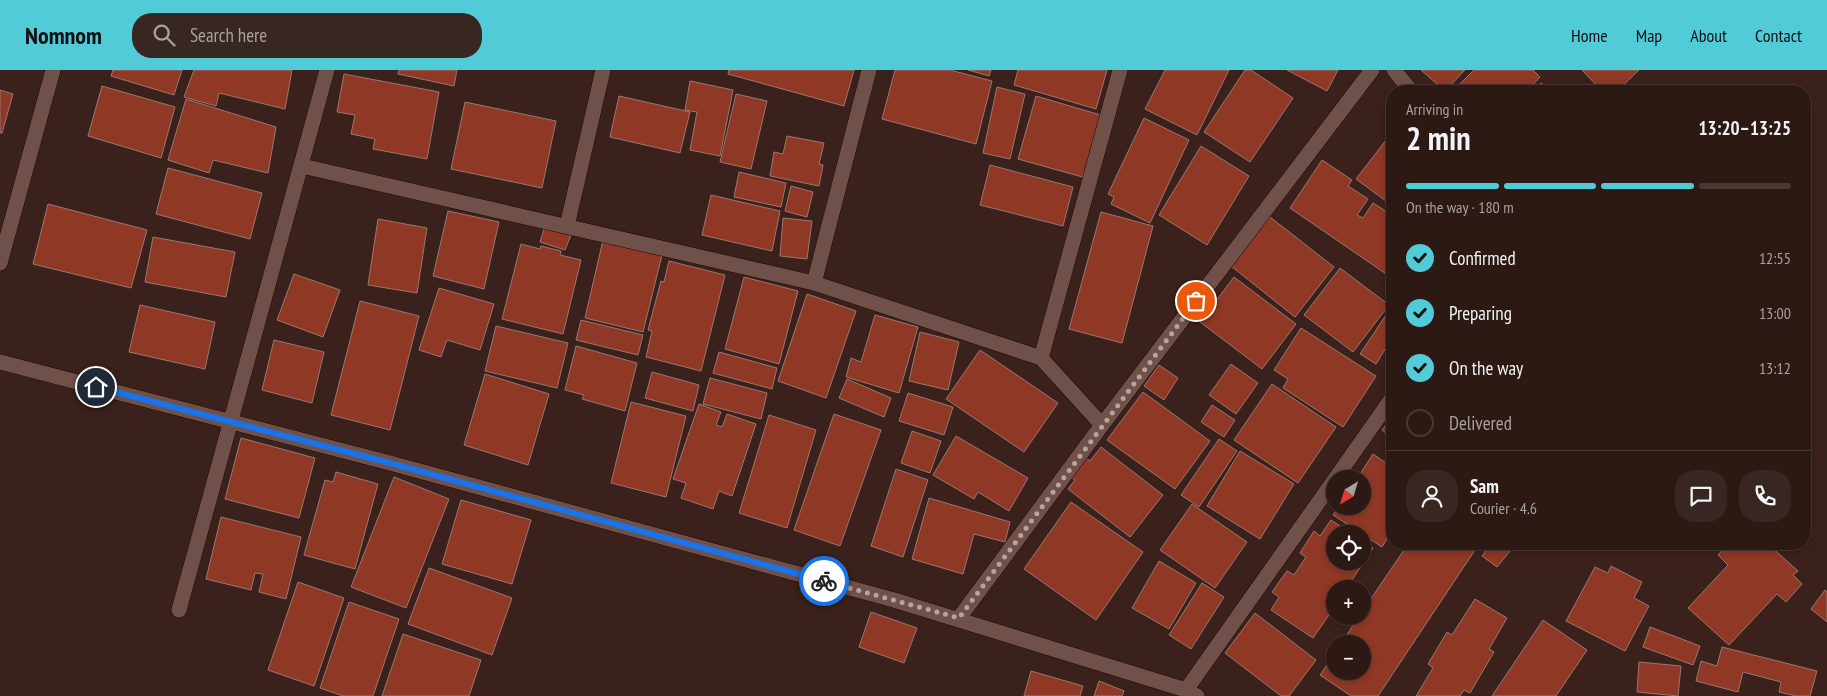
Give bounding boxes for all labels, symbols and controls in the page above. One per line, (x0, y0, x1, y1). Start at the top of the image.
search box (132, 13, 482, 58)
text: Nomnom (25, 20, 102, 51)
icon: search (150, 21, 178, 49)
text: Search here (190, 23, 267, 47)
text: Home (1571, 24, 1608, 47)
text: Map (1636, 24, 1662, 47)
text: About (1690, 24, 1727, 47)
text: Contact (1755, 24, 1802, 47)
text: Arriving in (1406, 99, 1463, 119)
text: 13:20–13:25 (1698, 116, 1791, 140)
text: 2 min (1406, 117, 1471, 159)
text: On the way · 180 m (1406, 197, 1514, 217)
icon: check (1406, 244, 1434, 272)
text: Confirmed (1449, 246, 1516, 270)
text: 12:55 (1759, 248, 1791, 268)
pin (1175, 280, 1217, 322)
icon: bag (1182, 287, 1210, 315)
icon: check (1406, 299, 1434, 327)
text: Preparing (1449, 301, 1512, 325)
text: 13:00 (1759, 303, 1791, 323)
icon: check (1406, 354, 1434, 382)
text: On the way (1449, 356, 1523, 380)
text: 13:12 (1759, 358, 1791, 378)
pin (75, 366, 117, 408)
icon: home (82, 373, 110, 401)
text: Delivered (1449, 411, 1512, 435)
north arrow (1326, 470, 1371, 515)
map controls (1326, 470, 1371, 680)
button: person (1406, 470, 1458, 522)
button: chat (1675, 470, 1727, 522)
button: phone (1739, 470, 1791, 522)
text: Sam (1470, 474, 1499, 498)
text: Courier · 4.6 (1470, 498, 1537, 518)
button: locate (1326, 525, 1371, 570)
courier (799, 556, 849, 606)
icon: bike (810, 567, 838, 595)
button: + (1326, 580, 1371, 625)
button: − (1326, 635, 1371, 680)

